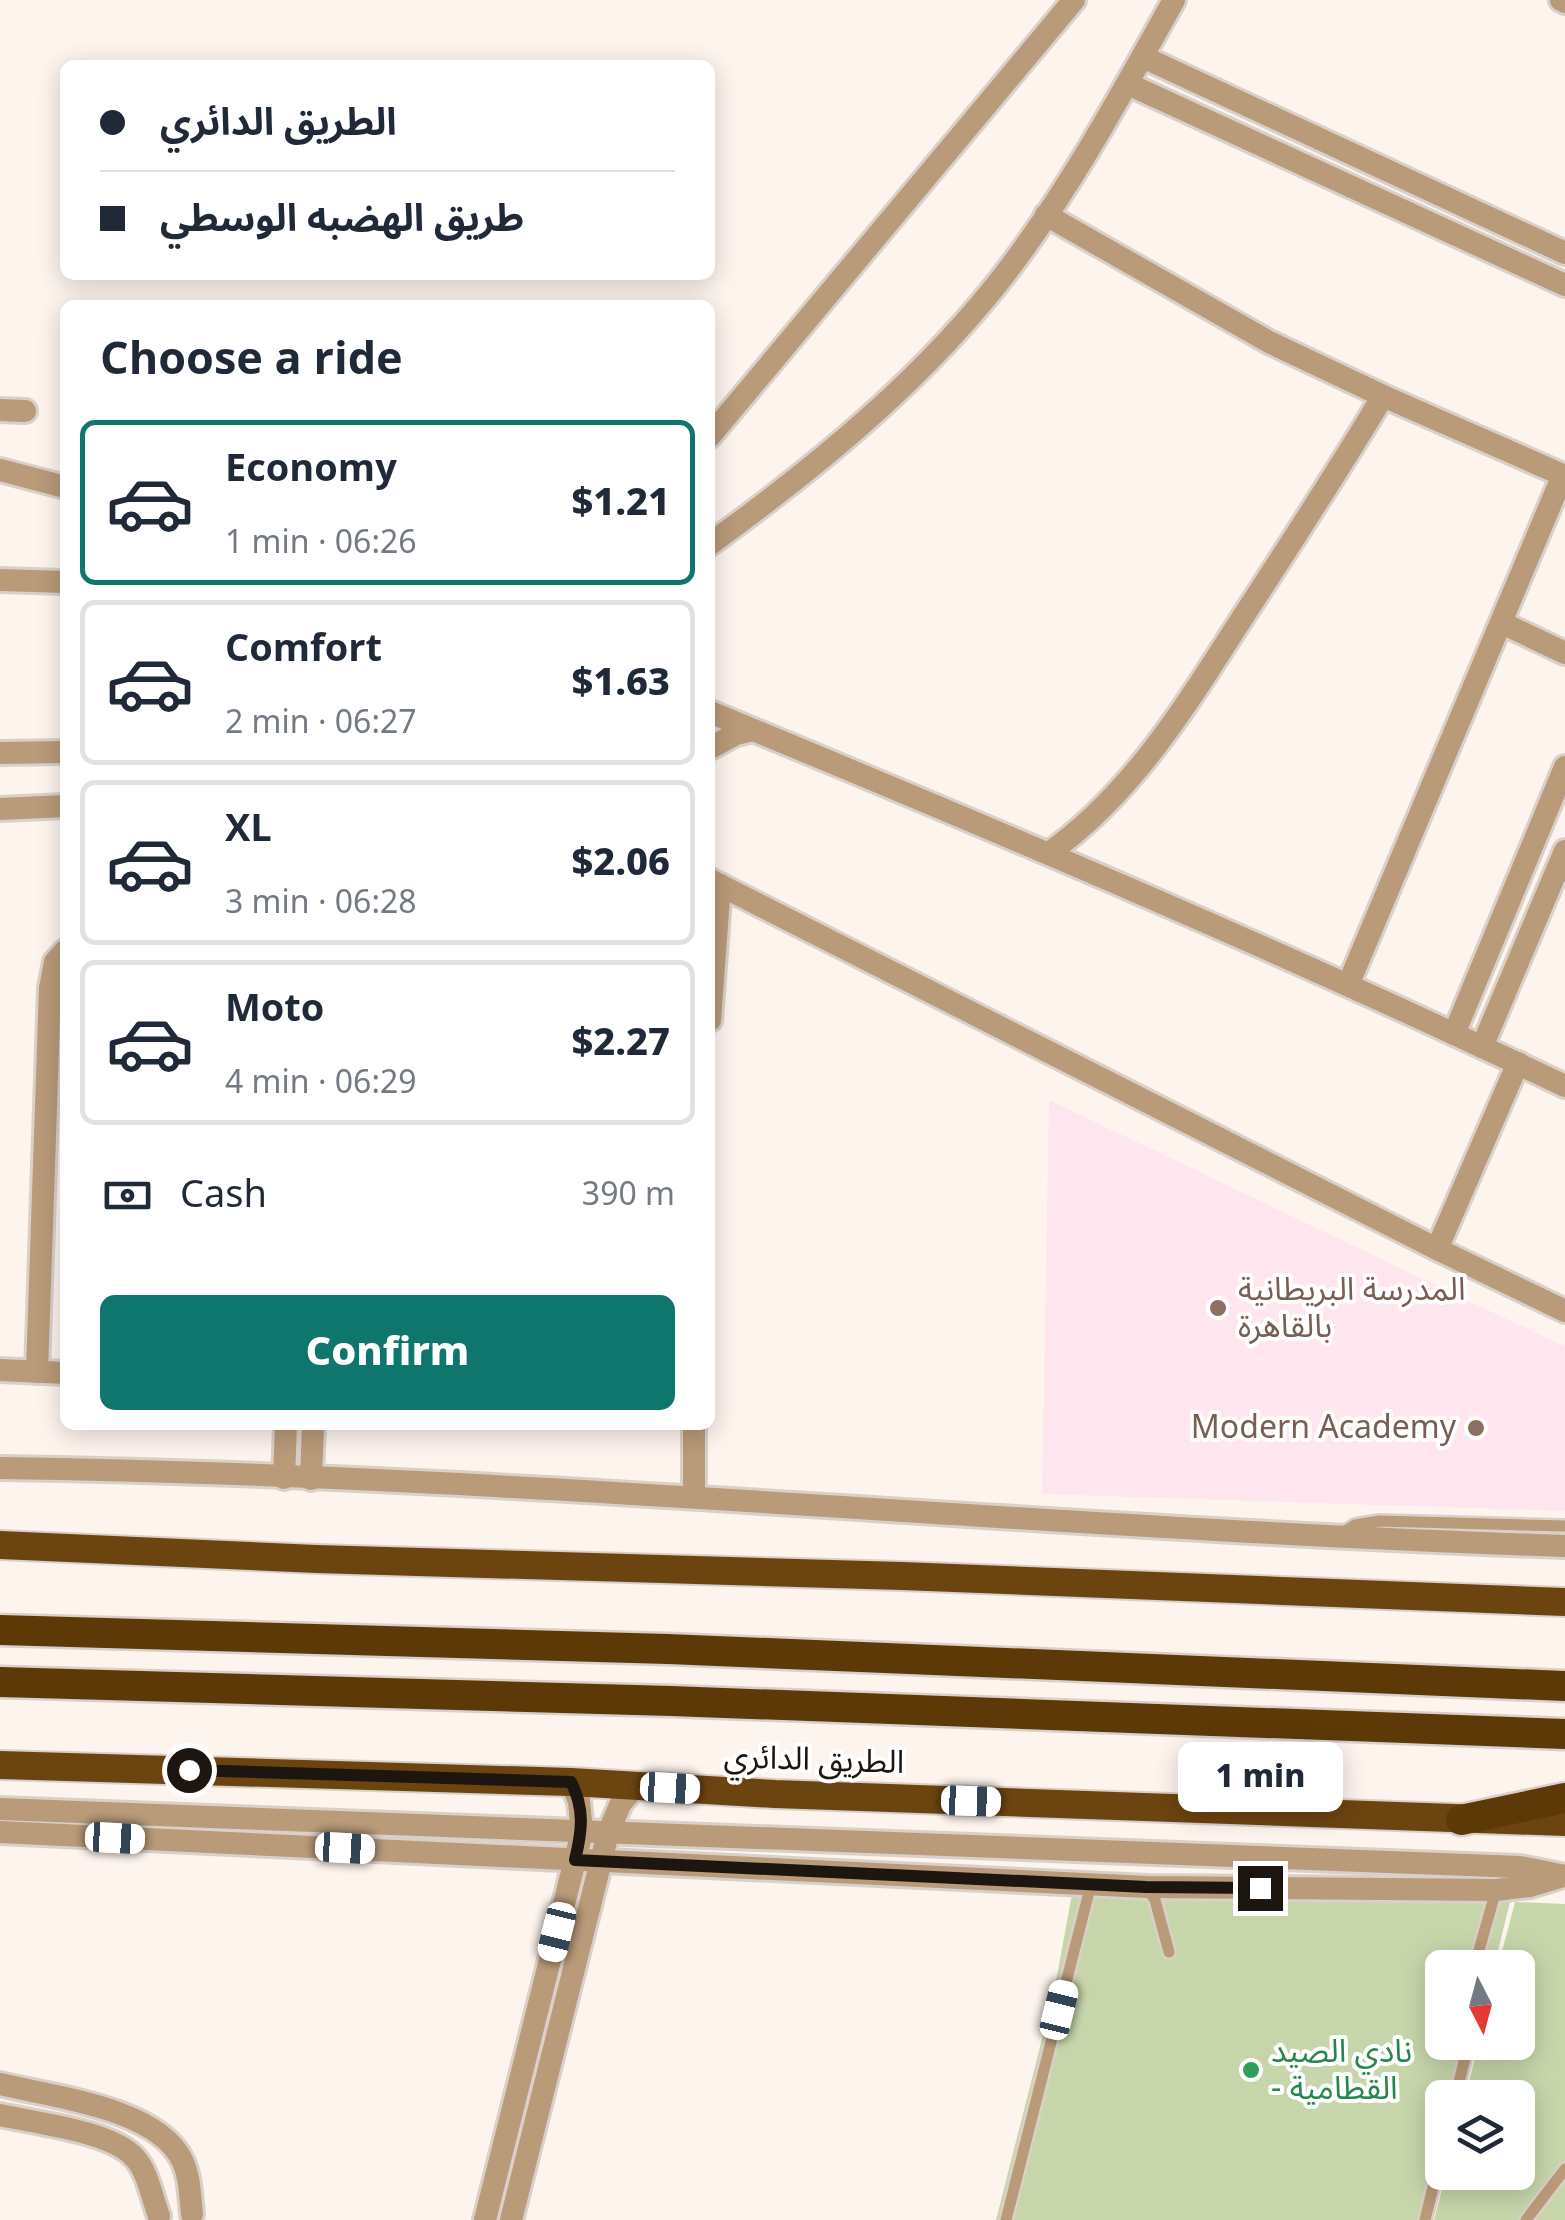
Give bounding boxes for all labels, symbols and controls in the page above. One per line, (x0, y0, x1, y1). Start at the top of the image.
text: الطريق الدائري (160, 83, 397, 163)
text: طريق الهضبه الوسطي (160, 179, 524, 259)
text: Choose a ride (100, 312, 403, 407)
text: Economy (225, 429, 397, 509)
icon: car (105, 458, 195, 548)
text: $1.21 (571, 463, 670, 543)
text: 1 min · 06:26 (225, 509, 417, 577)
text: Comfort (225, 609, 382, 689)
icon: car (105, 638, 195, 728)
text: $1.63 (571, 643, 670, 723)
text: 2 min · 06:27 (225, 689, 417, 757)
text: XL (225, 789, 272, 869)
icon: car (105, 818, 195, 908)
text: $2.06 (571, 823, 670, 903)
text: 3 min · 06:28 (225, 869, 417, 937)
text: Moto (225, 969, 324, 1049)
icon: car (105, 998, 195, 1088)
text: $2.27 (571, 1003, 670, 1083)
text: 4 min · 06:29 (225, 1049, 417, 1117)
text: Cash (180, 1155, 267, 1235)
text: 390 m (582, 1161, 675, 1229)
icon: cash (100, 1168, 155, 1223)
place label: المدرسة البريطانية بالقاهرة (1238, 1256, 1466, 1361)
button: Confirm (100, 1295, 675, 1410)
marker: المدرسة البريطانية بالقاهرة (1207, 1297, 1229, 1319)
place label: Modern Academy (1191, 1394, 1457, 1462)
marker: Modern Academy (1465, 1417, 1487, 1439)
street label: الطريق الدائري (723, 1723, 905, 1797)
callout: 1 min (1178, 1743, 1342, 1813)
text: 1 min (1216, 1743, 1305, 1811)
route start (167, 1748, 212, 1793)
car (639, 1771, 701, 1805)
car (940, 1785, 1002, 1817)
car (84, 1821, 146, 1855)
car (314, 1831, 376, 1865)
route end (1238, 1866, 1283, 1911)
car (535, 1899, 579, 1965)
north arrow (1425, 1950, 1535, 2060)
map controls (1425, 1950, 1535, 2190)
car (1037, 1977, 1081, 2043)
place label: نادي الصيد - القطامية (1271, 2018, 1412, 2123)
marker: نادي الصيد - القطامية (1240, 2059, 1262, 2081)
button: layers (1425, 2080, 1535, 2190)

